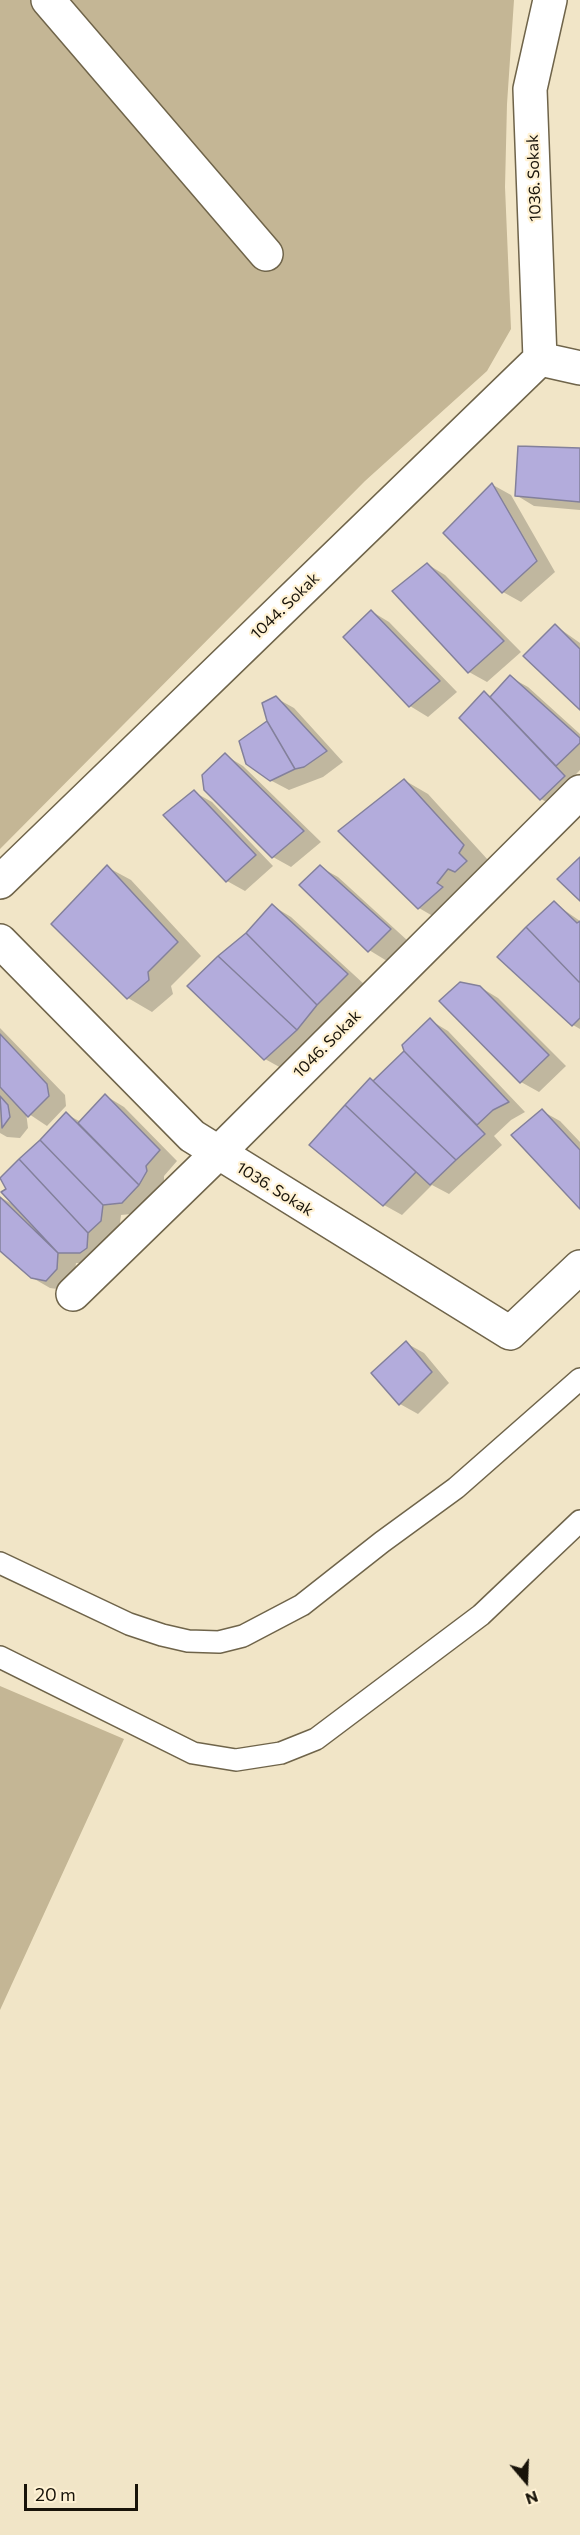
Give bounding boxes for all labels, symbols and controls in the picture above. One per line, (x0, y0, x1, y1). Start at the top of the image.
street label: 1036. Sokak (523, 134, 545, 222)
street label: 1044. Sokak (247, 569, 323, 643)
street label: 1046. Sokak (289, 1006, 365, 1082)
street label: 1036. Sokak (233, 1158, 317, 1220)
north arrow (496, 2451, 556, 2511)
scale bar (27, 2472, 141, 2510)
text: 20 m (35, 2483, 76, 2505)
text: N (523, 2488, 541, 2509)

